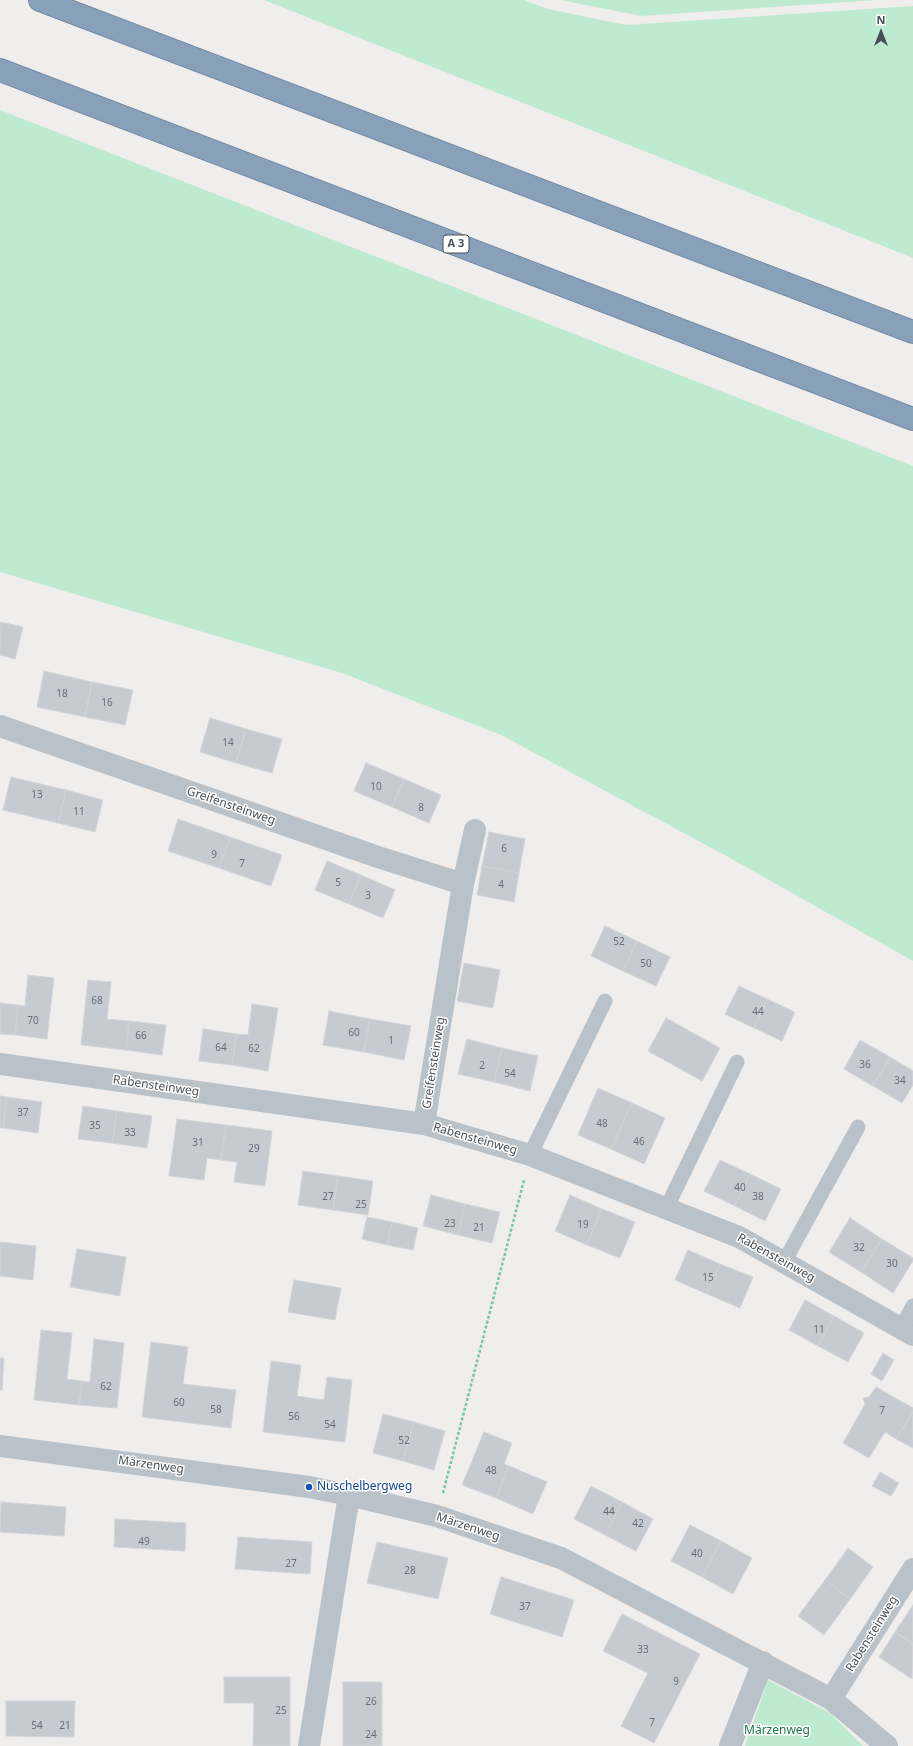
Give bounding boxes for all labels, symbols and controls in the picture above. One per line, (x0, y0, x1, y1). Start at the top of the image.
north arrow (861, 12, 901, 52)
text: N (877, 12, 885, 27)
road number: A 3 (443, 235, 469, 253)
house number: 18 (56, 688, 68, 700)
house number: 16 (101, 697, 113, 709)
house number: 14 (222, 737, 234, 749)
house number: 10 (370, 781, 382, 793)
street label: Greifensteinweg (185, 784, 277, 828)
house number: 13 (31, 789, 43, 801)
house number: 8 (418, 802, 424, 814)
house number: 11 (73, 806, 85, 818)
house number: 6 (501, 843, 507, 855)
house number: 9 (211, 849, 217, 861)
house number: 7 (239, 858, 245, 870)
house number: 5 (335, 877, 341, 889)
house number: 4 (498, 879, 504, 891)
house number: 3 (365, 890, 371, 902)
house number: 52 (613, 936, 625, 948)
house number: 50 (640, 958, 652, 970)
house number: 68 (91, 995, 103, 1007)
house number: 44 (752, 1006, 764, 1018)
house number: 70 (27, 1015, 39, 1027)
street label: Greifensteinweg (420, 1016, 448, 1110)
house number: 60 (348, 1027, 360, 1039)
house number: 66 (135, 1030, 147, 1042)
house number: 1 (388, 1035, 394, 1047)
house number: 64 (215, 1042, 227, 1054)
house number: 62 (248, 1043, 260, 1055)
house number: 36 (859, 1059, 871, 1071)
house number: 2 (479, 1060, 485, 1072)
house number: 54 (504, 1068, 516, 1080)
street label: Rabensteinweg (112, 1073, 200, 1099)
house number: 34 (894, 1075, 906, 1087)
house number: 37 (17, 1107, 29, 1119)
house number: 48 (596, 1118, 608, 1130)
house number: 35 (89, 1120, 101, 1132)
street label: Rabensteinweg (431, 1120, 519, 1158)
house number: 33 (124, 1127, 136, 1139)
house number: 46 (633, 1136, 645, 1148)
house number: 31 (192, 1137, 204, 1149)
house number: 29 (248, 1143, 260, 1155)
house number: 40 (734, 1182, 746, 1194)
house number: 27 (322, 1191, 334, 1203)
house number: 38 (752, 1191, 764, 1203)
house number: 25 (355, 1199, 367, 1211)
house number: 23 (444, 1218, 456, 1230)
house number: 19 (577, 1219, 589, 1231)
house number: 21 (473, 1222, 485, 1234)
street label: Rabensteinweg (735, 1231, 817, 1285)
house number: 32 (853, 1242, 865, 1254)
house number: 30 (886, 1258, 898, 1270)
house number: 15 (702, 1272, 714, 1284)
house number: 11 (813, 1324, 825, 1336)
house number: 62 (100, 1381, 112, 1393)
house number: 60 (173, 1397, 185, 1409)
house number: 58 (210, 1404, 222, 1416)
house number: 7 (879, 1405, 885, 1417)
house number: 56 (288, 1411, 300, 1423)
house number: 54 (324, 1419, 336, 1431)
house number: 52 (398, 1435, 410, 1447)
street label: Märzenweg (117, 1453, 185, 1477)
house number: 48 (485, 1465, 497, 1477)
place label: Nuschelbergweg (317, 1480, 412, 1494)
marker: Nuschelbergweg (304, 1482, 314, 1492)
house number: 44 (603, 1506, 615, 1518)
street label: Märzenweg (434, 1510, 502, 1544)
house number: 42 (632, 1518, 644, 1530)
house number: 49 (138, 1536, 150, 1548)
house number: 40 (691, 1548, 703, 1560)
house number: 27 (285, 1558, 297, 1570)
house number: 28 (404, 1565, 416, 1577)
street label: Rabensteinweg (843, 1593, 901, 1675)
house number: 37 (519, 1601, 531, 1613)
house number: 33 (637, 1644, 649, 1656)
house number: 9 (673, 1676, 679, 1688)
house number: 26 (365, 1696, 377, 1708)
house number: 25 (275, 1705, 287, 1717)
house number: 7 (649, 1717, 655, 1729)
house number: 54 (31, 1720, 43, 1732)
house number: 21 (59, 1720, 71, 1732)
park label: Märzenweg (744, 1724, 810, 1738)
house number: 24 (365, 1729, 377, 1741)

